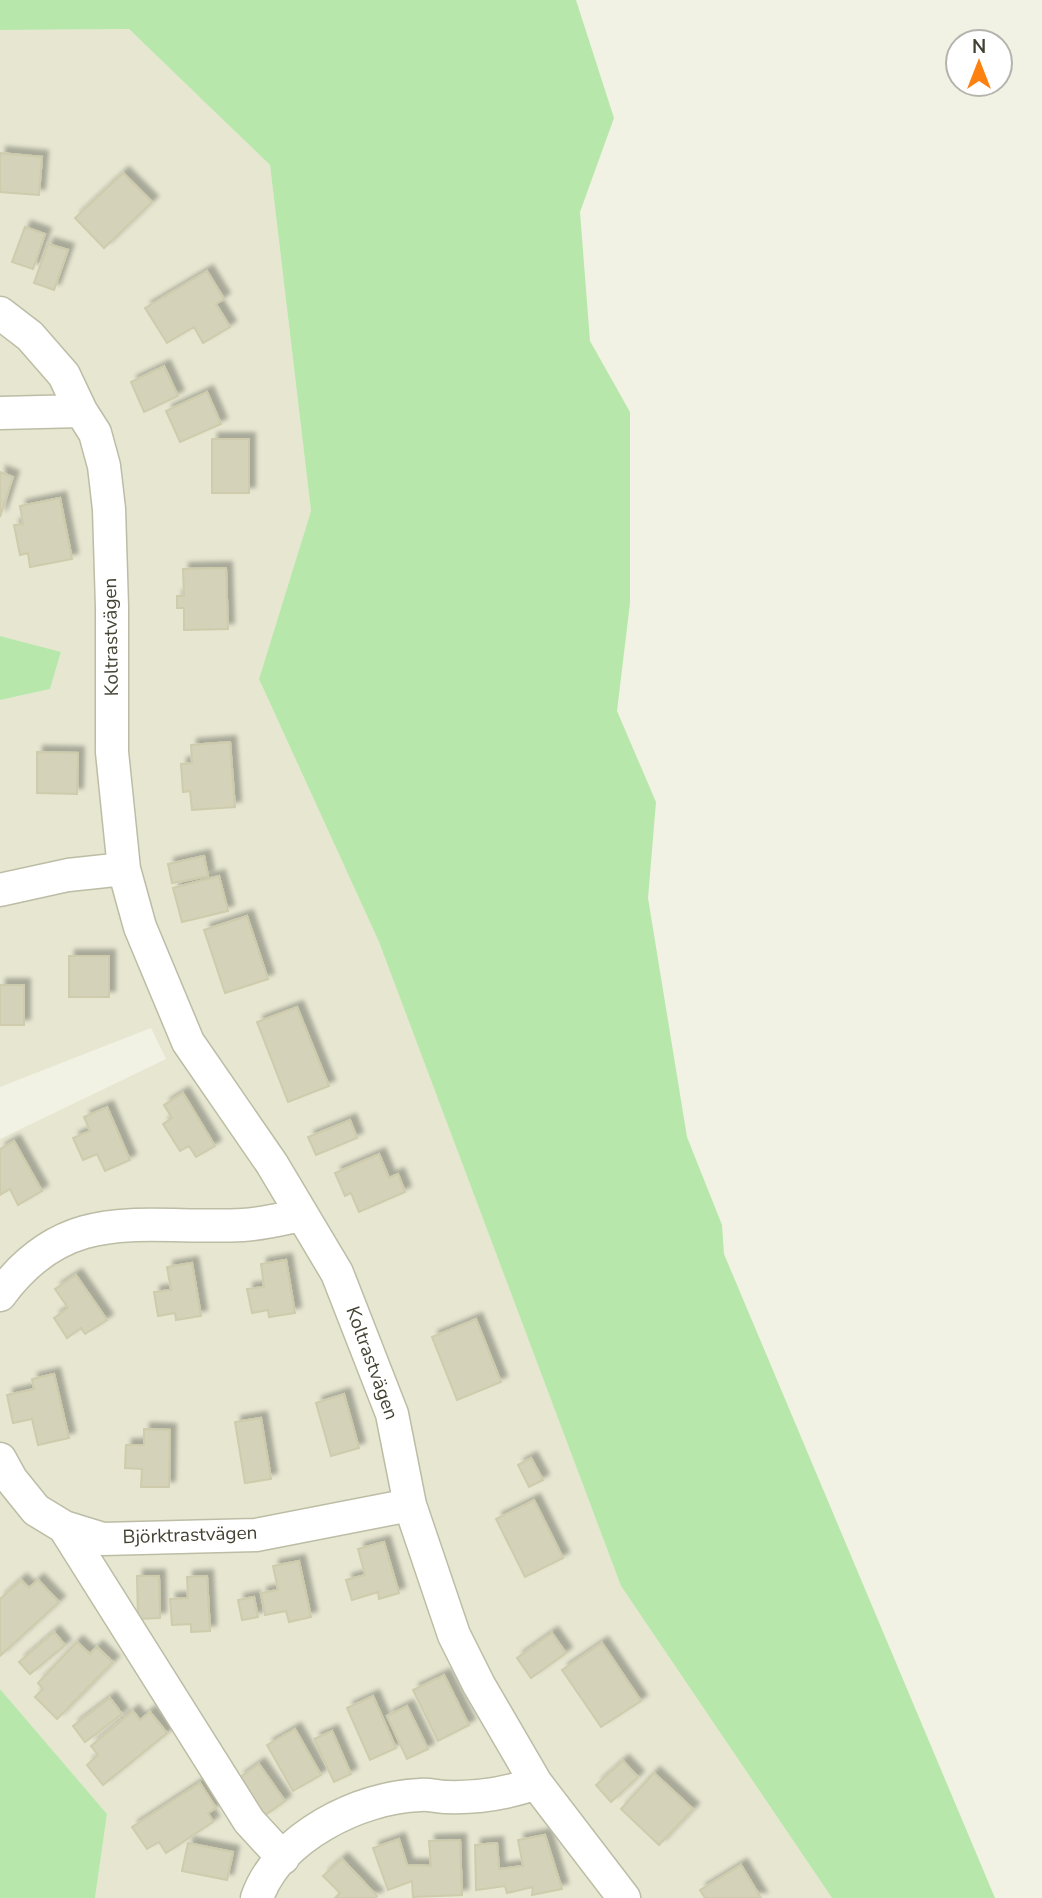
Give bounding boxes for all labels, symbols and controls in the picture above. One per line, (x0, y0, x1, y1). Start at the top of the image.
north arrow (944, 28, 1014, 98)
text: N (972, 34, 986, 60)
street label: Koltrastvägen (97, 577, 125, 697)
street label: Koltrastvägen (339, 1303, 405, 1423)
street label: Björktrastvägen (122, 1520, 258, 1550)

